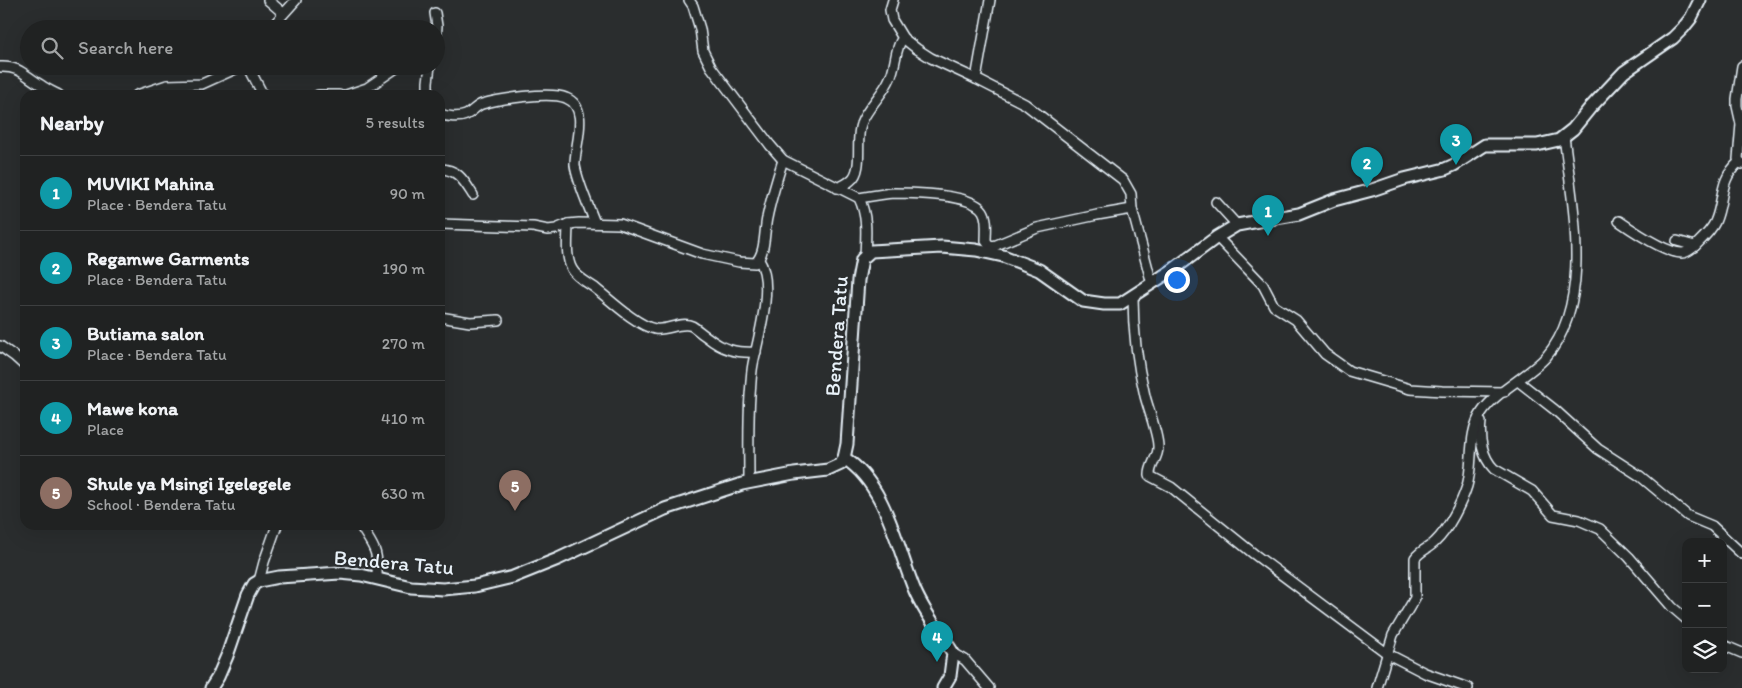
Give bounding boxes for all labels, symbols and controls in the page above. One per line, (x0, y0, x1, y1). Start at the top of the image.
search box (20, 20, 445, 75)
icon: search (38, 34, 66, 62)
text: Search here (78, 36, 173, 59)
text: Nearby (40, 110, 104, 135)
text: 5 results (365, 113, 425, 132)
pin: 3 (1440, 124, 1472, 165)
pin: 2 (1351, 147, 1383, 188)
text: MUVIKI Mahina (87, 172, 214, 195)
text: 1 (52, 184, 60, 203)
text: 90 m (390, 184, 425, 203)
text: Place · Bendera Tatu (87, 195, 227, 214)
pin: 1 (1252, 195, 1284, 236)
text: Regamwe Garments (87, 247, 249, 270)
text: 2 (52, 259, 60, 278)
text: 190 m (382, 259, 425, 278)
your location (1164, 267, 1190, 293)
text: Place · Bendera Tatu (87, 270, 227, 289)
street label: Bendera Tatu (819, 275, 853, 397)
text: Butiama salon (87, 322, 204, 345)
text: 3 (52, 334, 60, 353)
text: 270 m (382, 334, 425, 353)
text: Place · Bendera Tatu (87, 345, 227, 364)
text: Mawe kona (87, 397, 178, 420)
text: 4 (51, 409, 61, 428)
text: 410 m (381, 409, 425, 428)
text: Place (87, 420, 124, 439)
pin: 5 (499, 470, 531, 511)
text: Shule ya Msingi Igelegele (87, 472, 291, 495)
text: 5 (52, 484, 60, 503)
text: 630 m (381, 484, 425, 503)
text: School · Bendera Tatu (87, 495, 235, 514)
map controls (1682, 538, 1727, 673)
button: + (1682, 538, 1727, 583)
street label: Bendera Tatu (333, 544, 455, 580)
button: − (1682, 583, 1727, 628)
pin: 4 (921, 621, 953, 662)
button: layers (1682, 628, 1727, 673)

